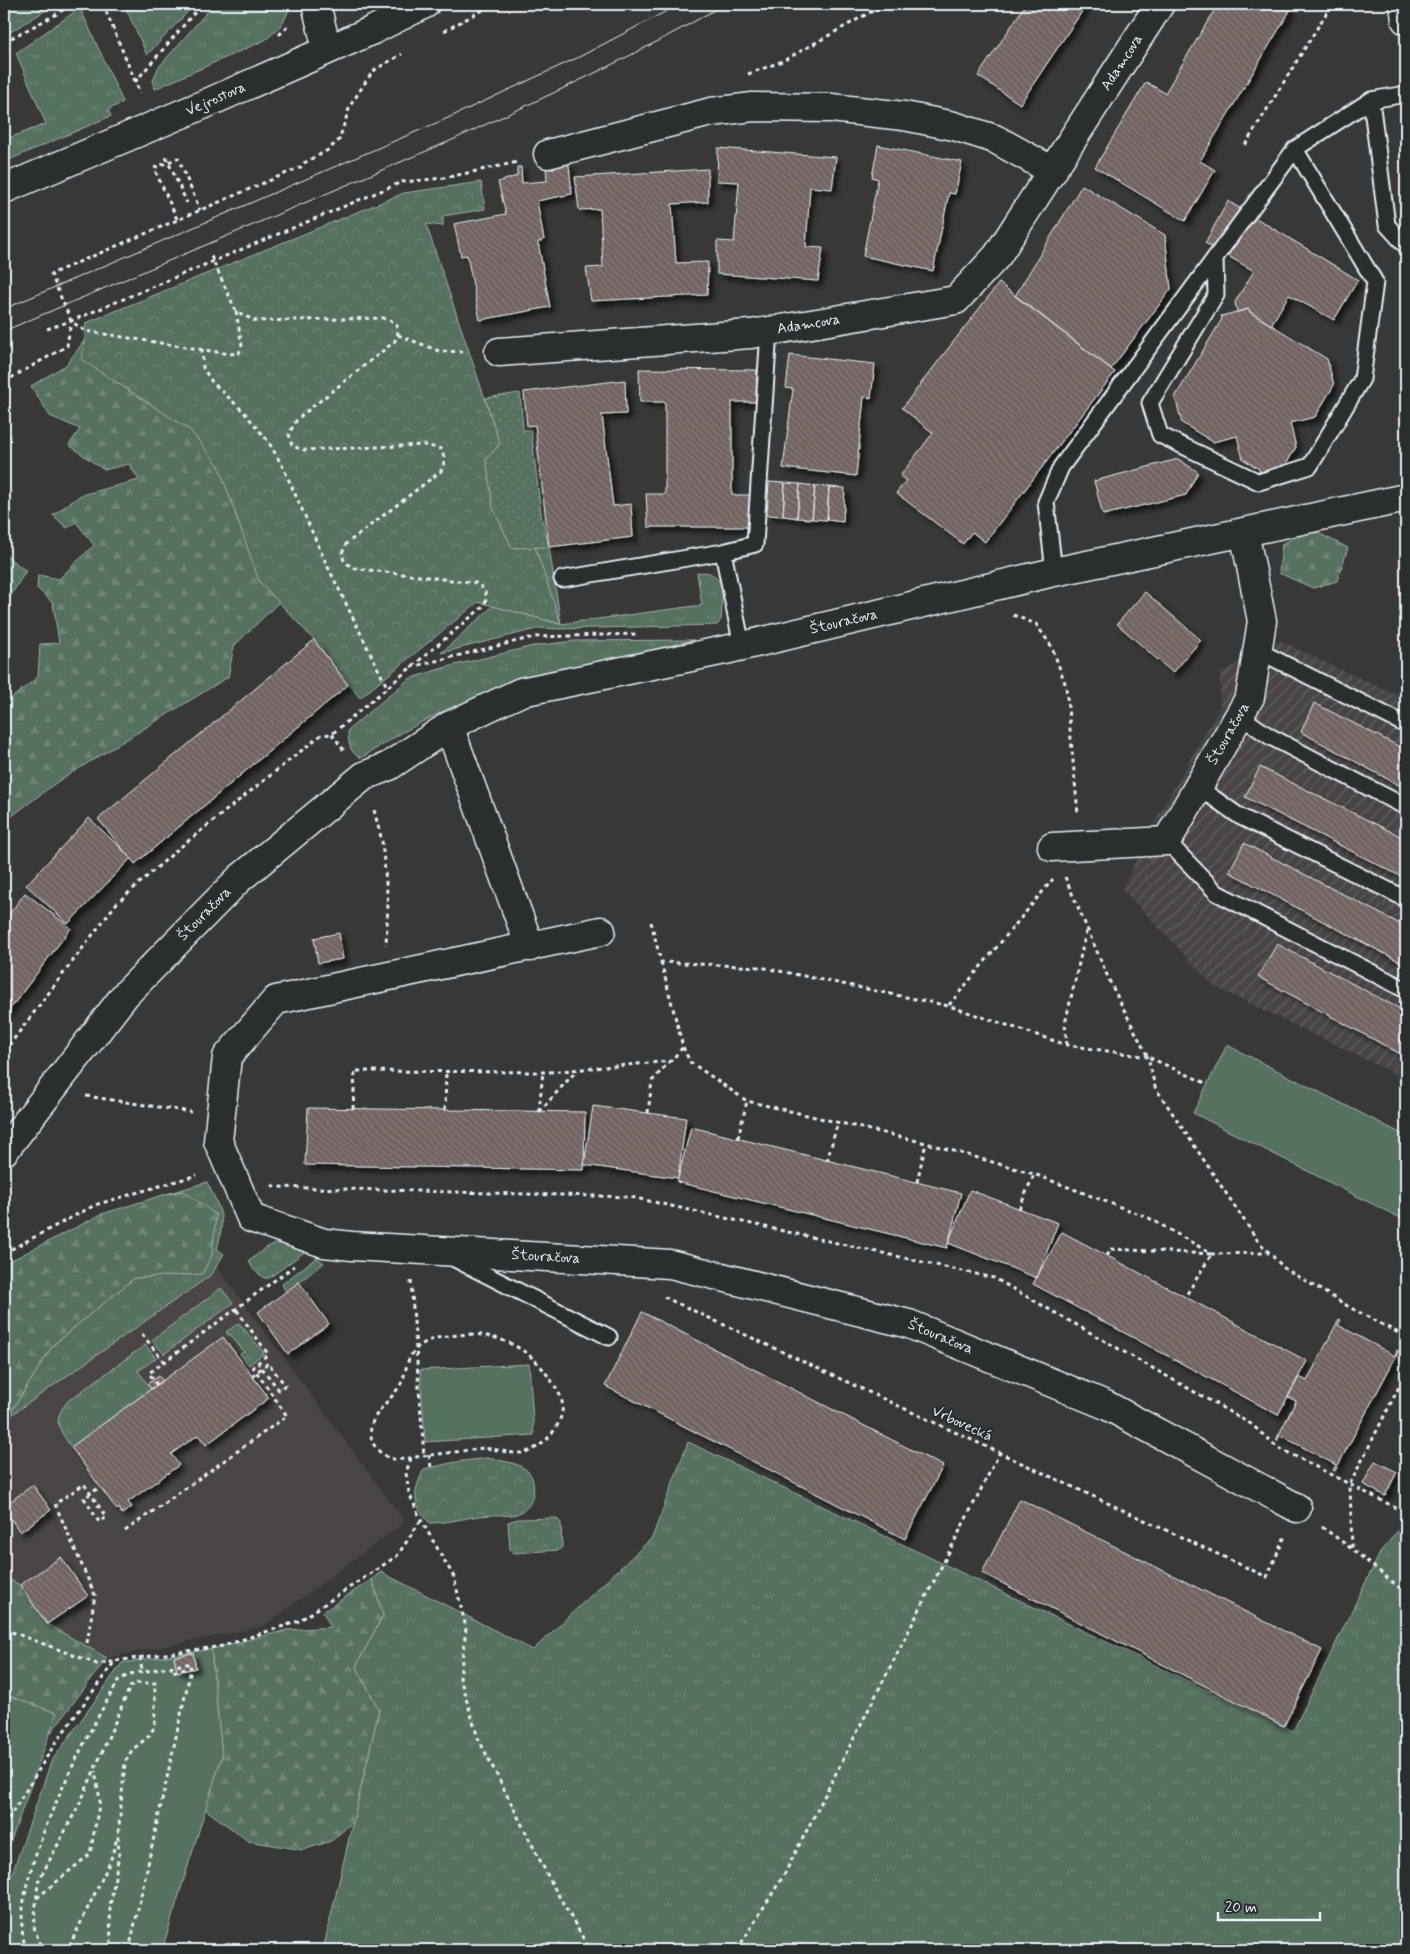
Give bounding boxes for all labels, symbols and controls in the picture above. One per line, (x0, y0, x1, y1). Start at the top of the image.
street label: Adamcova (1096, 30, 1148, 95)
street label: Vejrostova (183, 77, 249, 121)
street label: Adamcova (776, 309, 842, 340)
street label: Štouračova (808, 604, 880, 640)
street label: Štouračova (1203, 699, 1255, 769)
street label: Štouračova (173, 882, 236, 946)
street label: Štouračova (511, 1245, 581, 1269)
street label: Štouračova (905, 1315, 977, 1359)
street label: Vrbovecká (928, 1401, 996, 1447)
scale bar (1218, 1889, 1320, 1921)
text: 20 m (1225, 1898, 1257, 1918)

